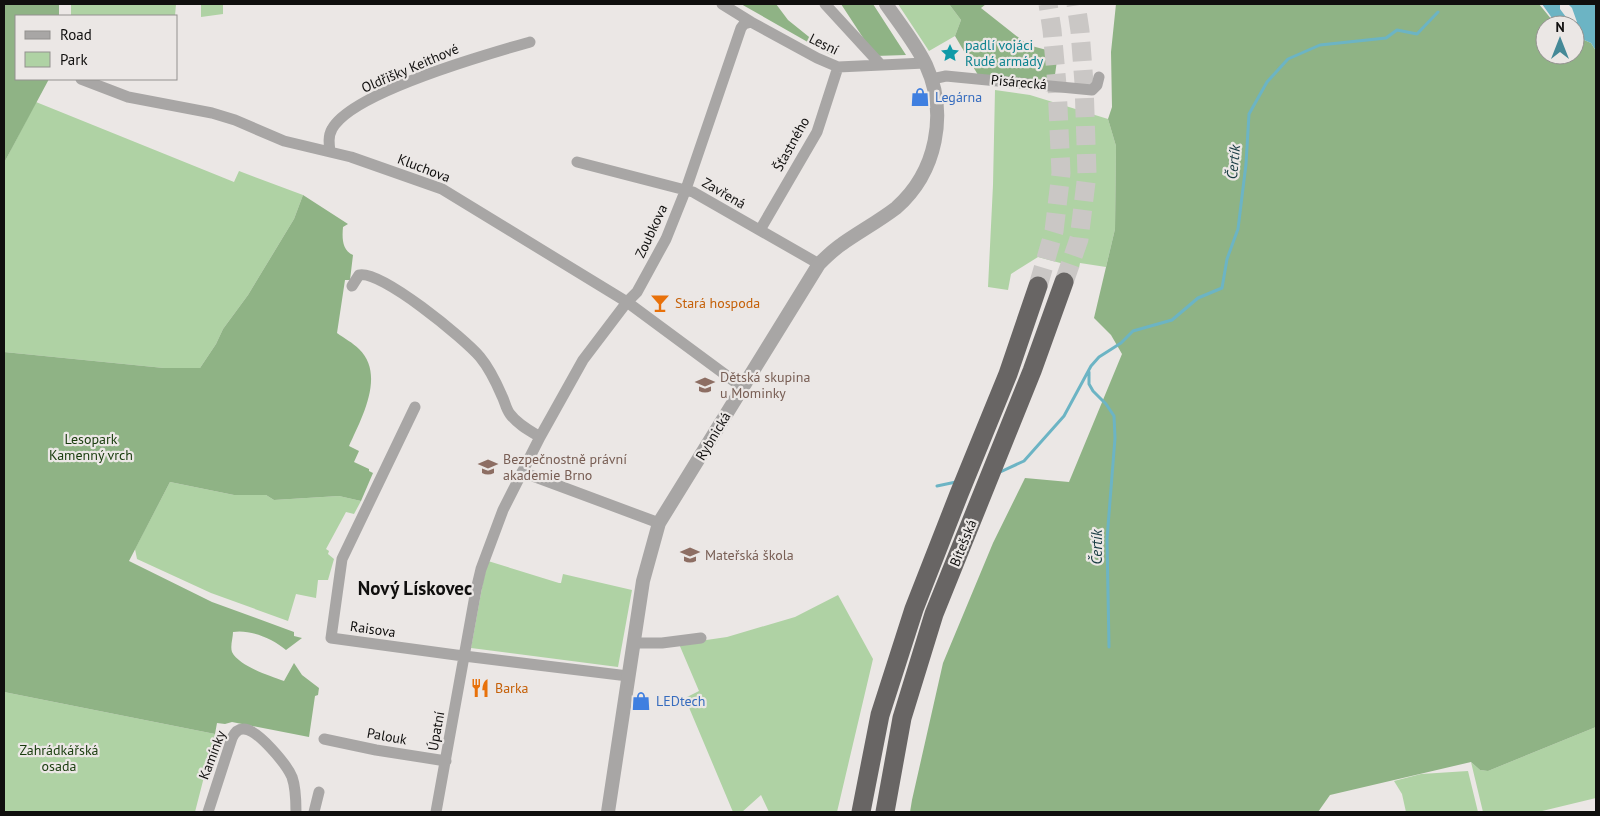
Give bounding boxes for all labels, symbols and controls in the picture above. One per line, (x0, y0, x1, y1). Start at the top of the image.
legend (15, 15, 178, 80)
north arrow (1535, 15, 1585, 65)
text: N (1555, 18, 1565, 36)
text: Road (60, 25, 92, 44)
street label: Lesní (806, 29, 842, 59)
place label: padlí vojáci Rudé armády (965, 36, 1044, 70)
street label: Oldřišky Keithové (359, 39, 461, 97)
place icon: padlí vojáci Rudé armády (939, 42, 961, 64)
text: Park (60, 50, 88, 69)
street label: Pisárecká (990, 71, 1048, 93)
shop icon: Legárna (909, 86, 931, 108)
place label: Legárna (935, 88, 982, 106)
street label: Šťastného (769, 114, 813, 174)
water label: Čertík (1222, 142, 1244, 180)
street label: Kluchova (395, 150, 453, 186)
street label: Zavřená (699, 173, 749, 213)
street label: Zoubkova (631, 201, 671, 261)
bar icon: Stará hospoda (649, 292, 671, 314)
place label: Stará hospoda (675, 294, 760, 312)
place label: Dětská skupina u Mominky (720, 368, 810, 402)
school or university icon: Dětská skupina u Mominky (694, 374, 716, 396)
street label: Rybnická (692, 408, 734, 463)
park label: Lesopark Kamenný vrch (49, 430, 133, 464)
place label: Bezpečnostně právní akademie Brno (503, 450, 627, 484)
school or university icon: Bezpečnostně právní akademie Brno (477, 456, 499, 478)
street label: Bítešská (945, 517, 981, 569)
water label: Čertík (1087, 528, 1106, 564)
school or university icon: Mateřská škola (679, 544, 701, 566)
place label: Mateřská škola (705, 546, 794, 564)
district label: Nový Lískovec (358, 576, 472, 600)
street label: Raisova (349, 617, 397, 641)
restaurant icon: Barka (469, 677, 491, 699)
place label: Barka (495, 679, 529, 697)
shop icon: LEDtech (630, 690, 652, 712)
place label: LEDtech (656, 692, 705, 710)
street label: Úpatní (424, 710, 448, 752)
street label: Palouk (366, 724, 409, 748)
street label: Kamínky (194, 728, 230, 782)
park label: Zahrádkářská osada (19, 741, 99, 775)

